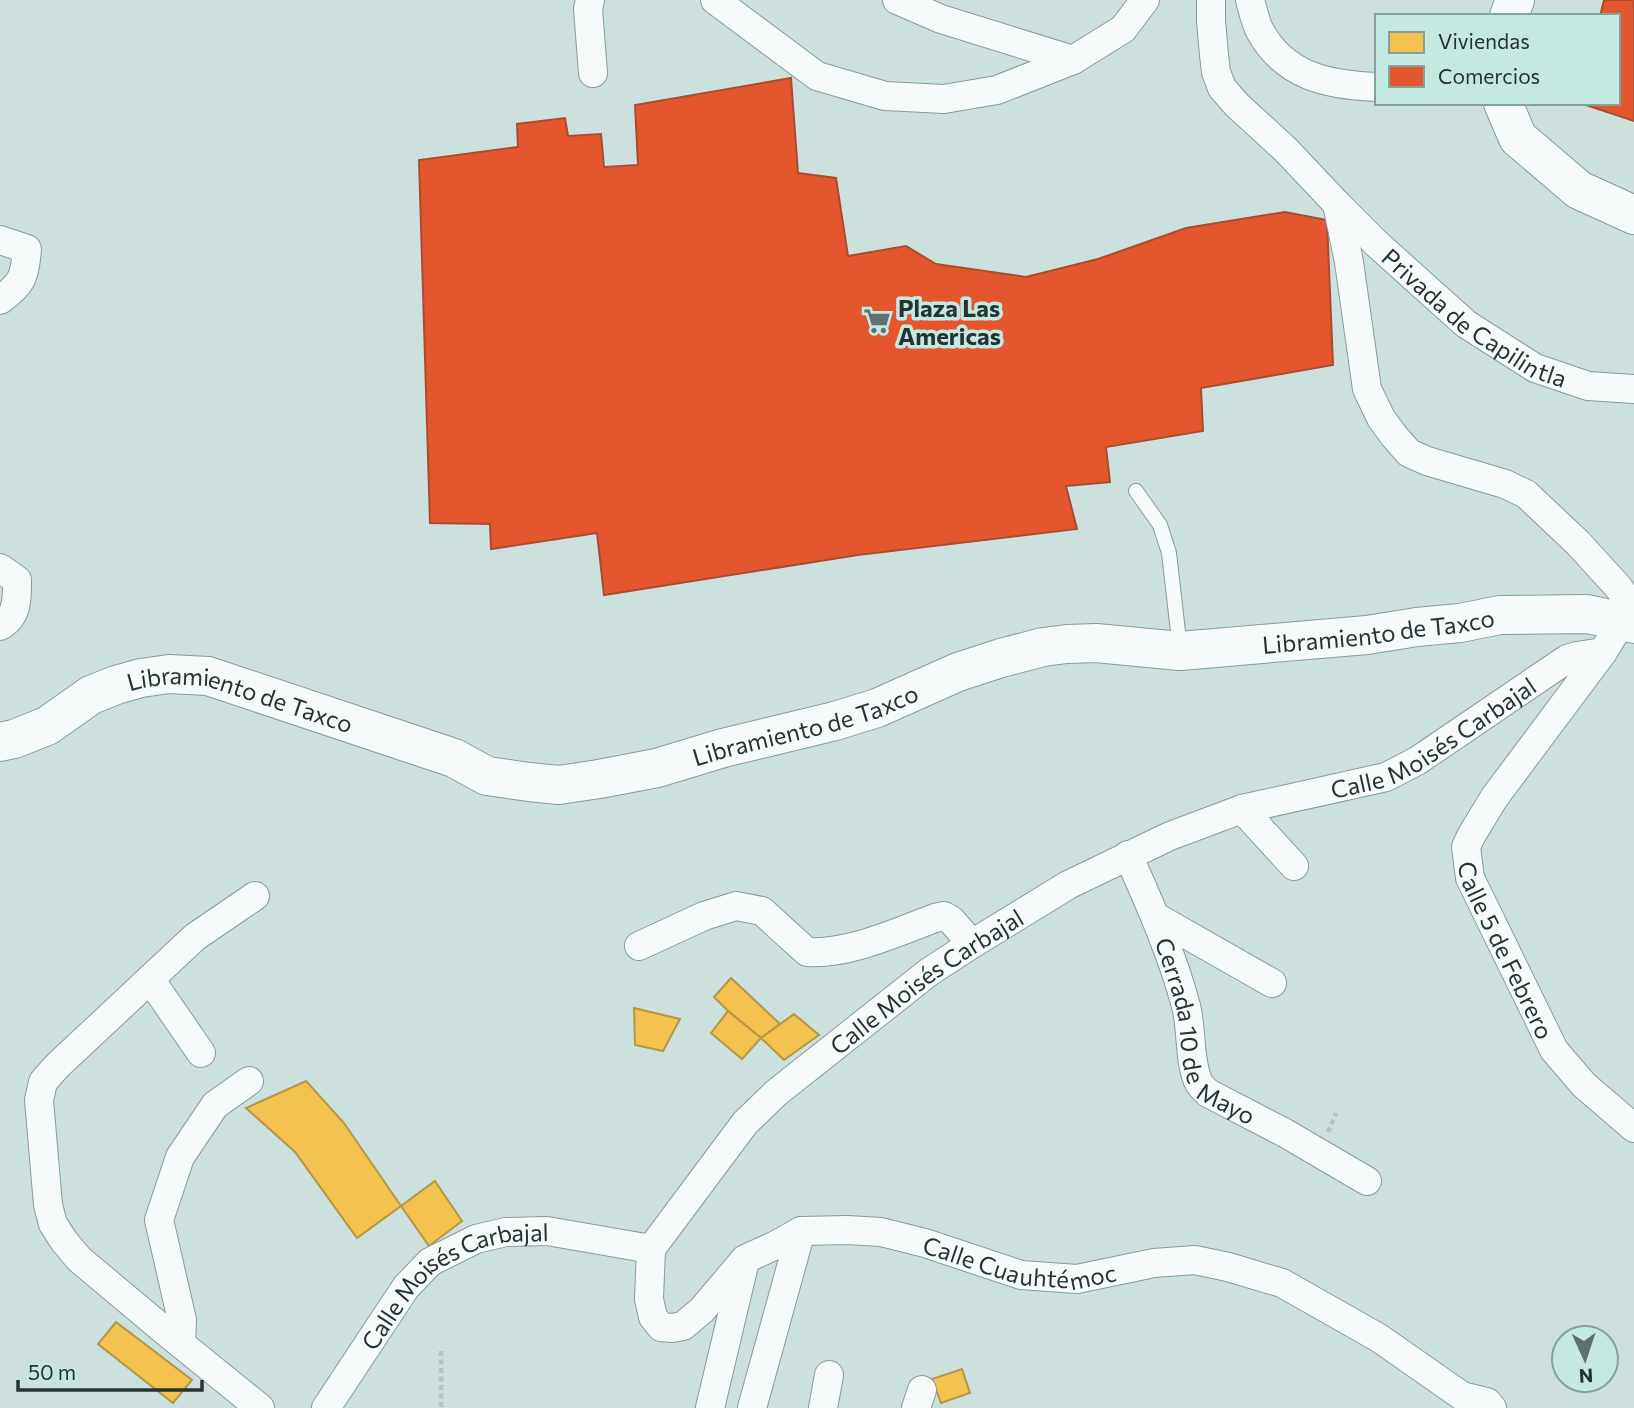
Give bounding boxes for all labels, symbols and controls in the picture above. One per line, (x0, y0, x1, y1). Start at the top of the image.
legend (1375, 14, 1620, 105)
text: Viviendas (1438, 28, 1530, 53)
text: Comercios (1438, 63, 1540, 88)
street label: Privada de Capilintla (1377, 242, 1571, 392)
place label: Plaza Las Americas (898, 293, 1001, 350)
supermarket icon: Plaza Las Americas (862, 306, 892, 336)
street label: Libramiento de Taxco (1261, 602, 1497, 658)
street label: Libramiento de Taxco (123, 659, 357, 738)
street label: Calle Moisés Carbajal (1328, 670, 1541, 803)
street label: Libramiento de Taxco (689, 677, 922, 771)
street label: Calle 5 de Febrero (1453, 860, 1561, 1043)
street label: Calle Moisés Carbajal (824, 902, 1028, 1060)
street label: Cerrada 10 de Mayo (1150, 933, 1260, 1130)
street label: Calle Moisés Carbajal (354, 1216, 549, 1355)
street label: Calle Cuauhtémoc (920, 1229, 1118, 1295)
north arrow (1550, 1324, 1620, 1394)
scale bar (18, 1348, 201, 1392)
text: 50 m (28, 1359, 76, 1384)
text: N (1578, 1365, 1594, 1388)

